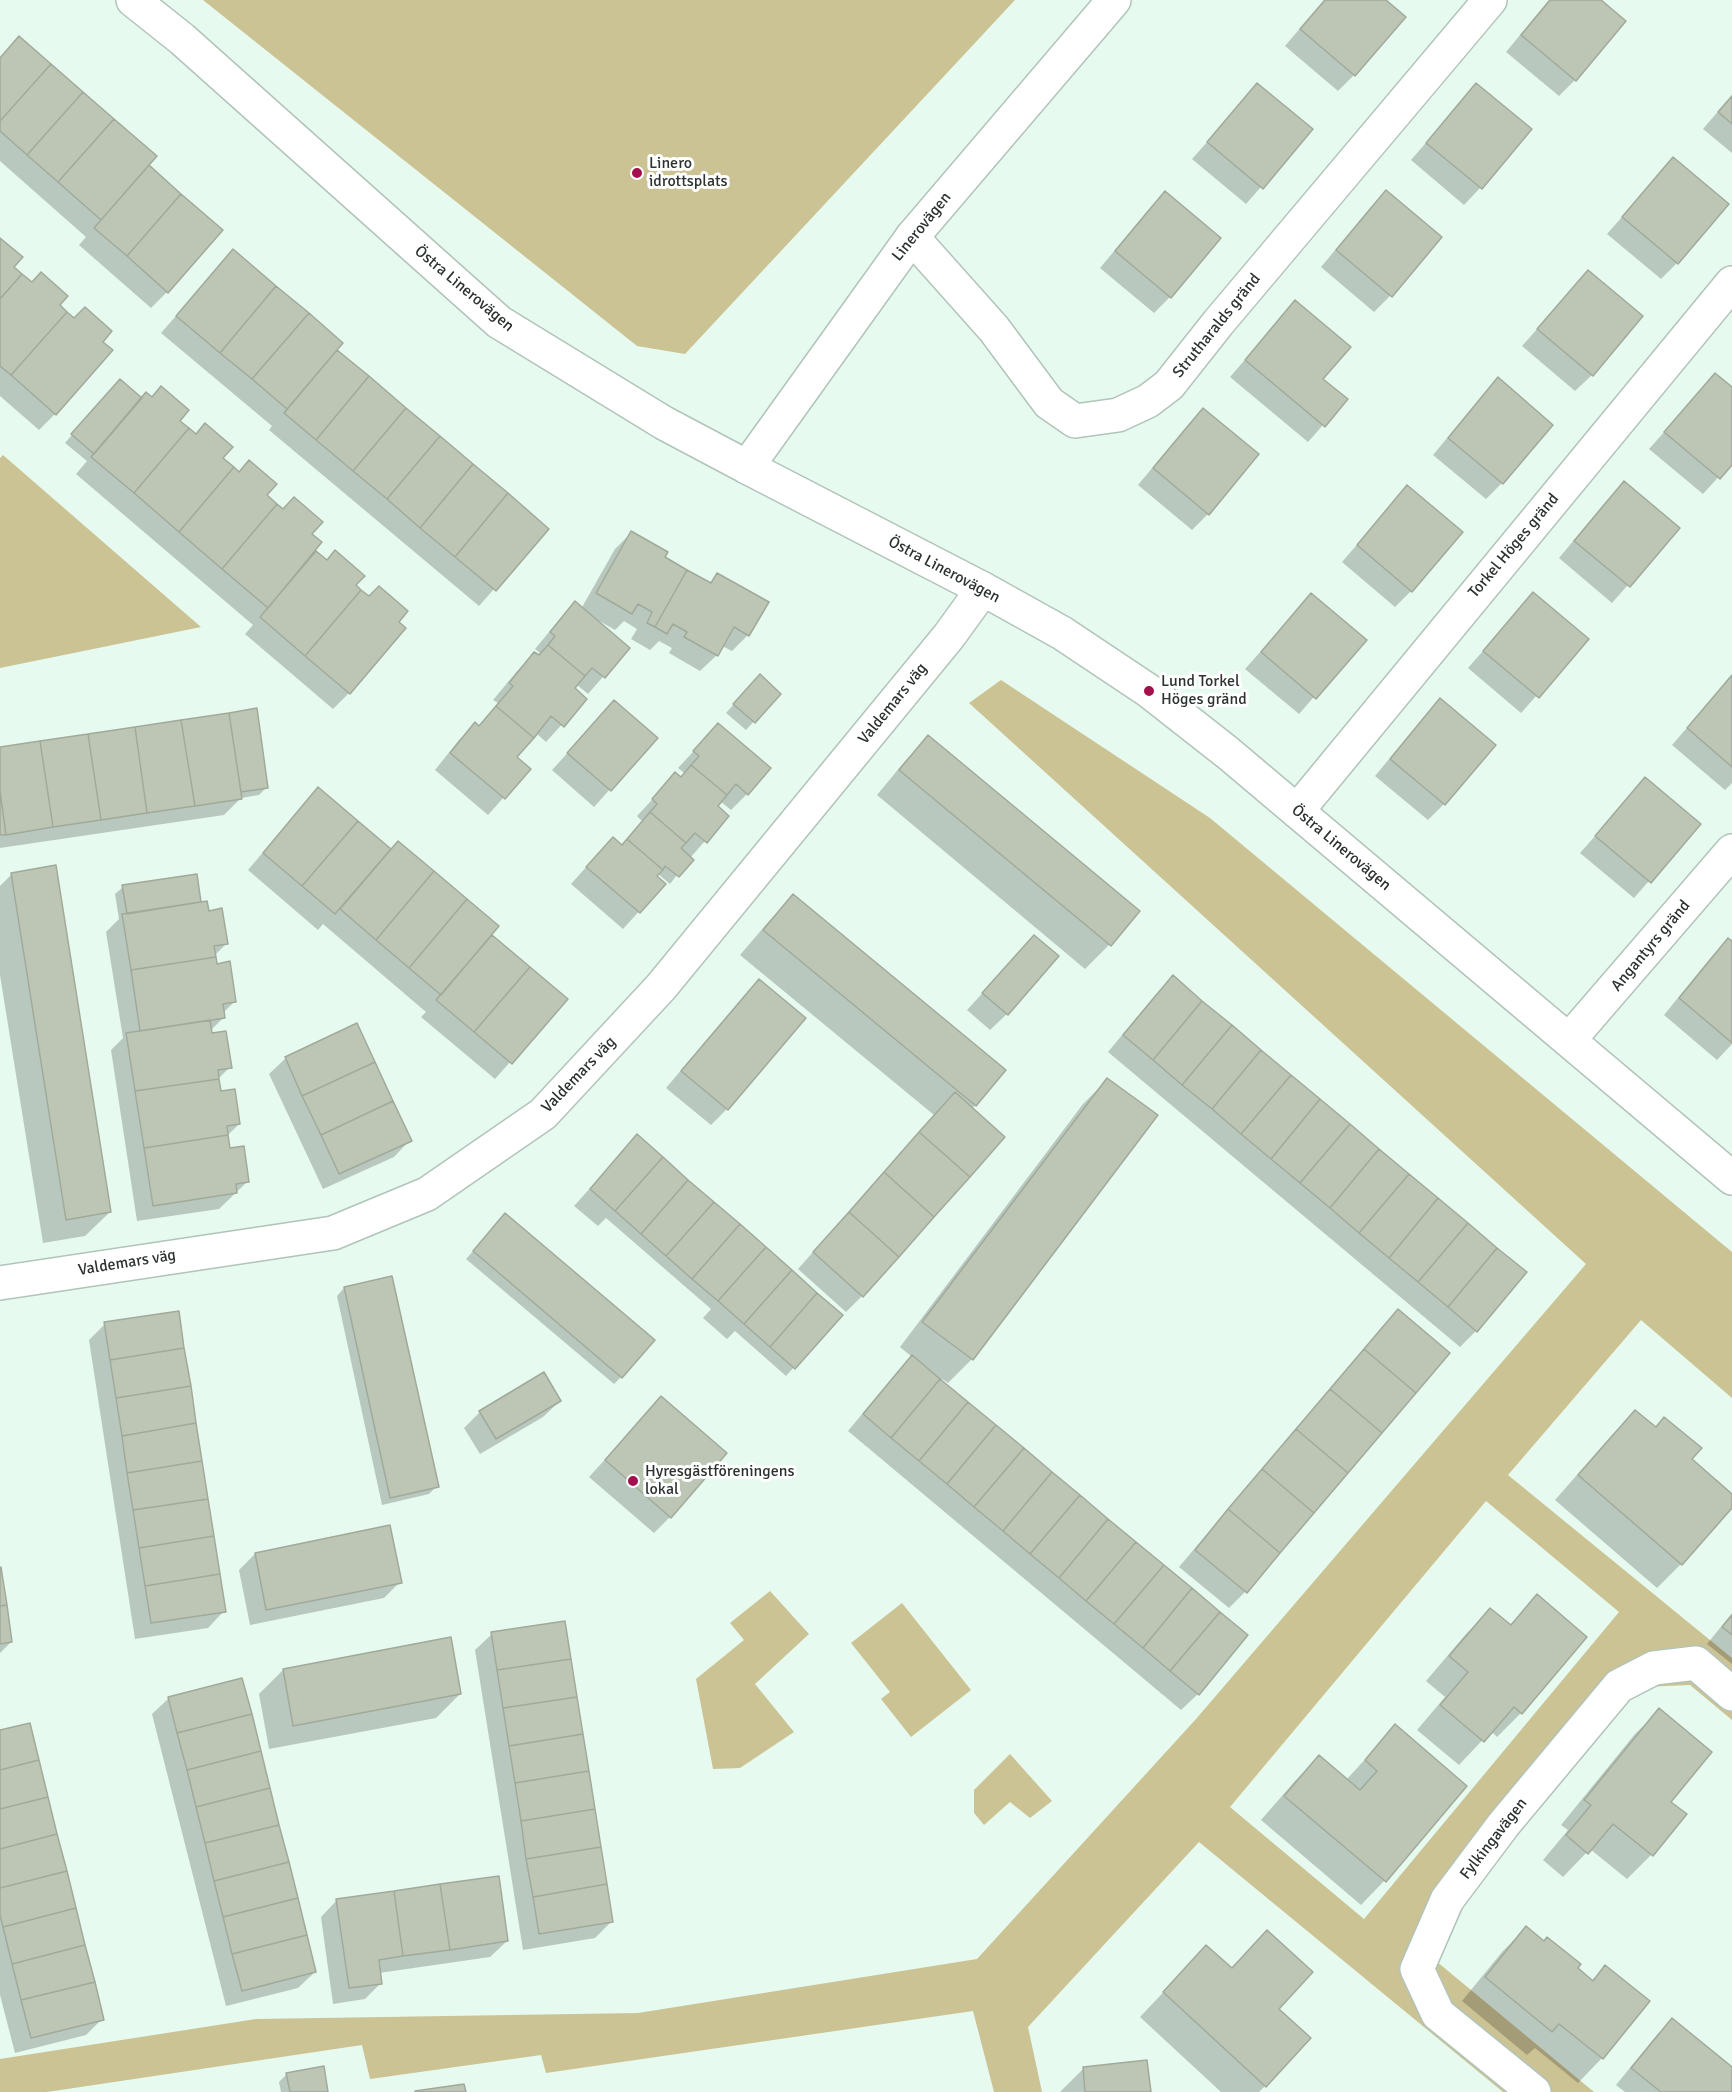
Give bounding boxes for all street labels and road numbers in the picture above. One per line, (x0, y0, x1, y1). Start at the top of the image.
street label: Linerovägen (888, 189, 956, 265)
street label: Östra Linerovägen (410, 242, 518, 336)
street label: Strutharalds gränd (1169, 270, 1265, 382)
street label: Torkel Höges gränd (1465, 490, 1563, 602)
street label: Östra Linerovägen (885, 532, 1003, 608)
street label: Valdemars väg (854, 660, 932, 748)
street label: Östra Linerovägen (1287, 801, 1395, 895)
street label: Angantyrs gränd (1607, 897, 1695, 995)
street label: Valdemars väg (538, 1033, 620, 1117)
street label: Valdemars väg (77, 1246, 177, 1280)
street label: Fylkingavägen (1456, 1794, 1532, 1884)

